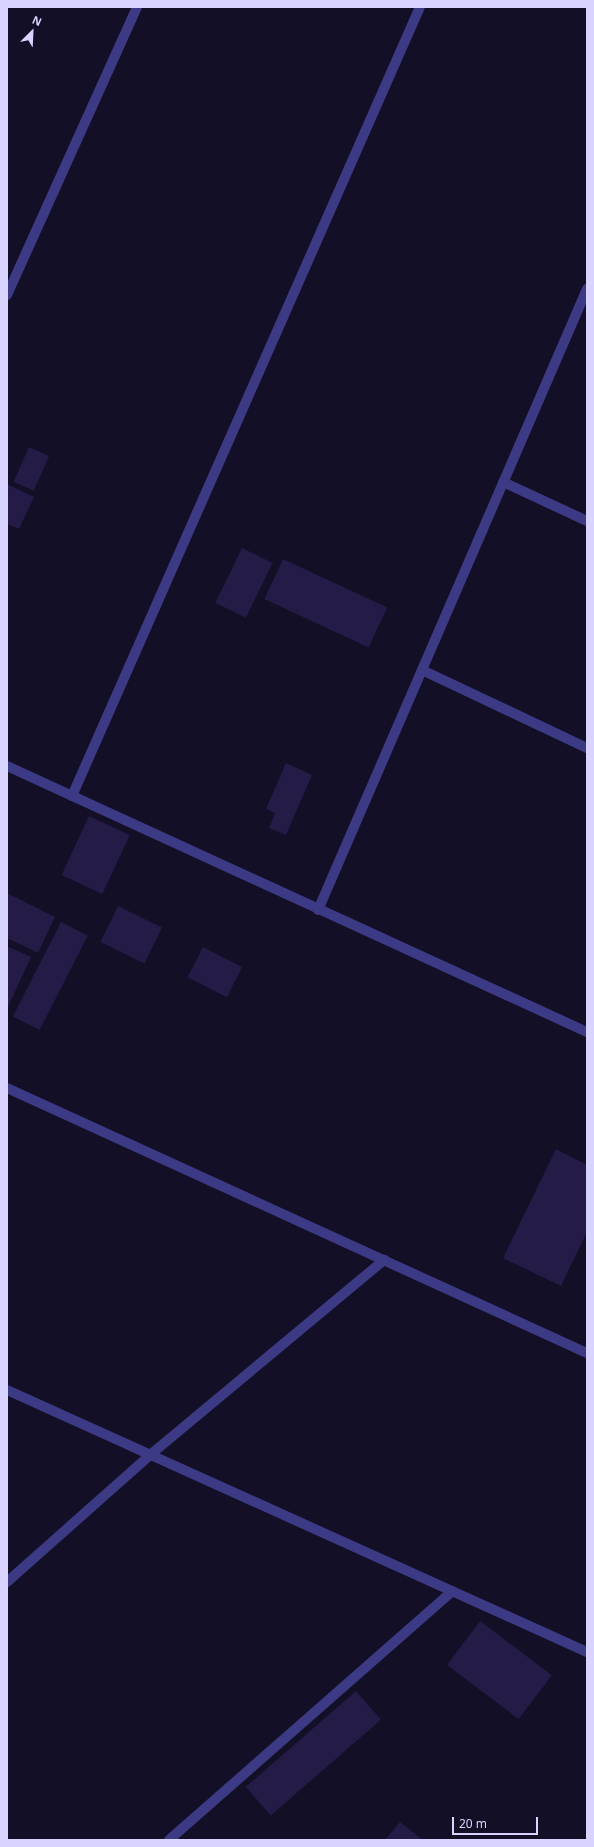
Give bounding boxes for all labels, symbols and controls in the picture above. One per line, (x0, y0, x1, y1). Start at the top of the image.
north arrow (12, 12, 52, 52)
text: N (30, 12, 44, 29)
scale bar (454, 1809, 540, 1835)
text: 20 m (459, 1815, 487, 1832)

